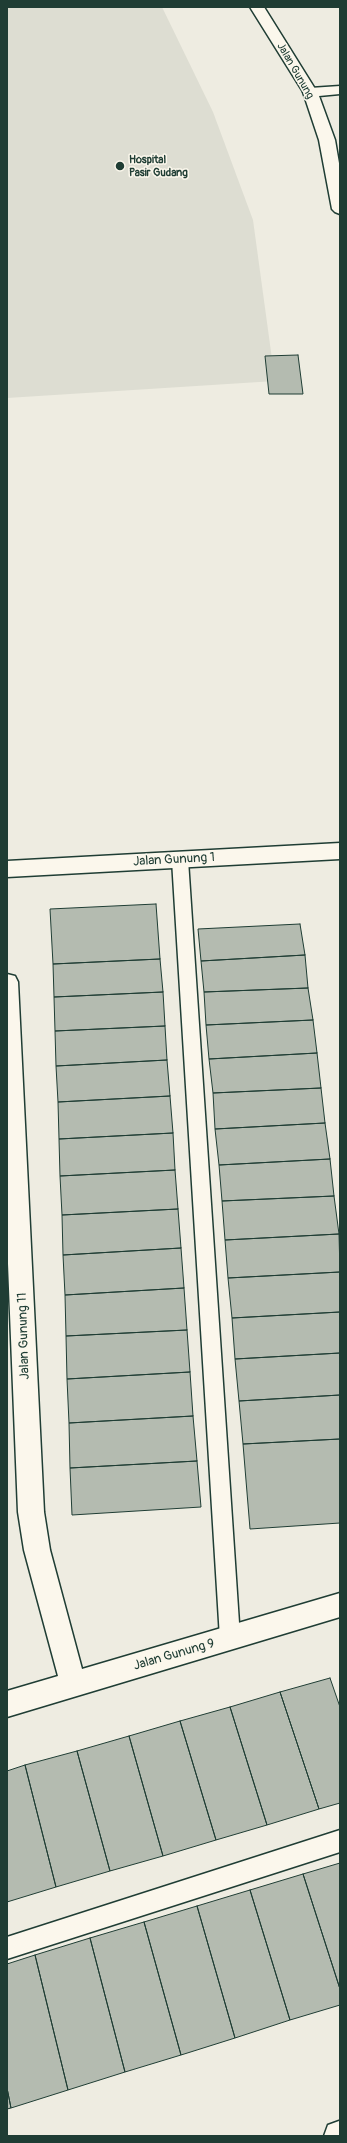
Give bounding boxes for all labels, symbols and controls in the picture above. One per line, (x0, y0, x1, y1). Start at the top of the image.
street label: Jalan Gunung (274, 41, 316, 101)
place label: Hospital Pasir Gudang (129, 153, 188, 179)
marker: Hospital Pasir Gudang (114, 160, 126, 172)
street label: Jalan Gunung 1 (133, 850, 215, 870)
street label: Jalan Gunung 11 (15, 1292, 33, 1380)
street label: Jalan Gunung 9 (132, 1636, 216, 1674)

